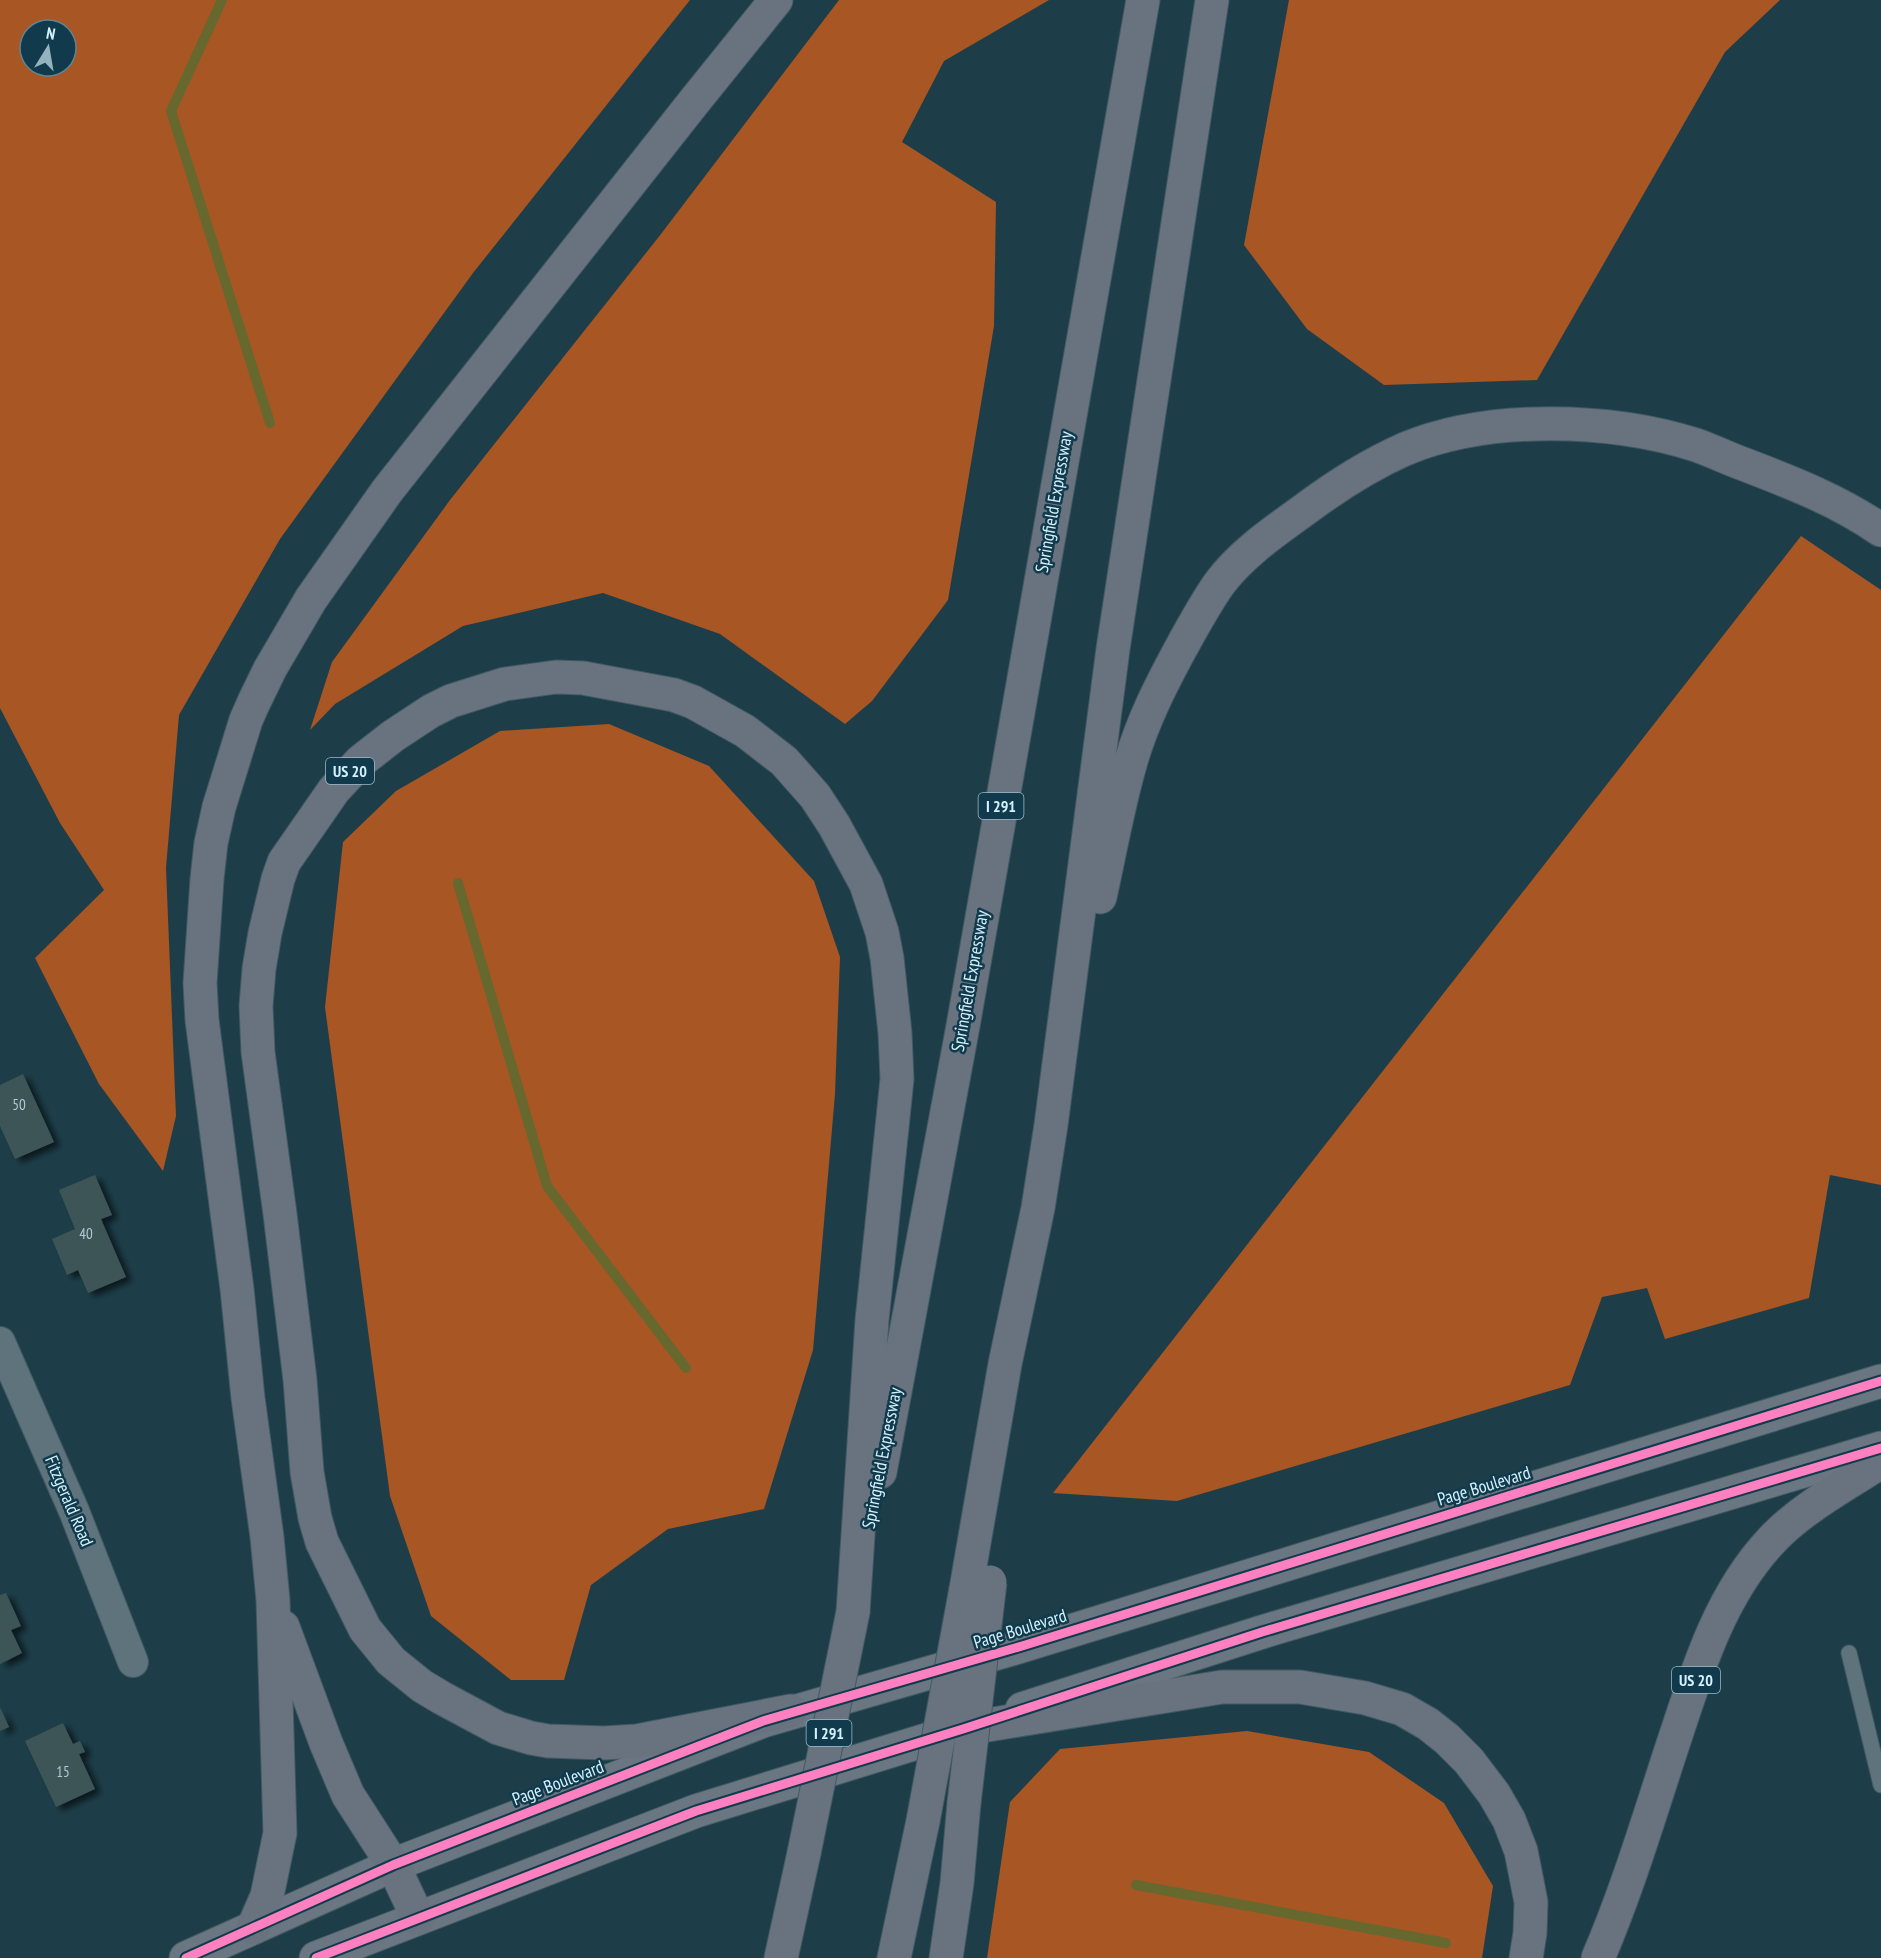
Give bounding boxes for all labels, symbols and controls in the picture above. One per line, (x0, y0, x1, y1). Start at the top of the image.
north arrow (18, 18, 78, 78)
text: N (45, 23, 57, 44)
street label: Springfield Expressway (1030, 429, 1077, 574)
road number: US 20 (326, 758, 374, 784)
road number: I 291 (978, 793, 1024, 819)
street label: Springfield Expressway (946, 908, 993, 1053)
house number: 50 (12, 1095, 26, 1114)
house number: 40 (79, 1224, 93, 1243)
street label: Springfield Expressway (857, 1385, 907, 1530)
street label: Fitzgerald Road (40, 1452, 99, 1550)
street label: Page Boulevard (1435, 1460, 1533, 1511)
street label: Page Boulevard (971, 1603, 1069, 1654)
road number: US 20 (1672, 1667, 1720, 1693)
road number: I 291 (806, 1720, 852, 1746)
street label: Page Boulevard (509, 1755, 607, 1810)
house number: 15 (56, 1762, 70, 1781)

